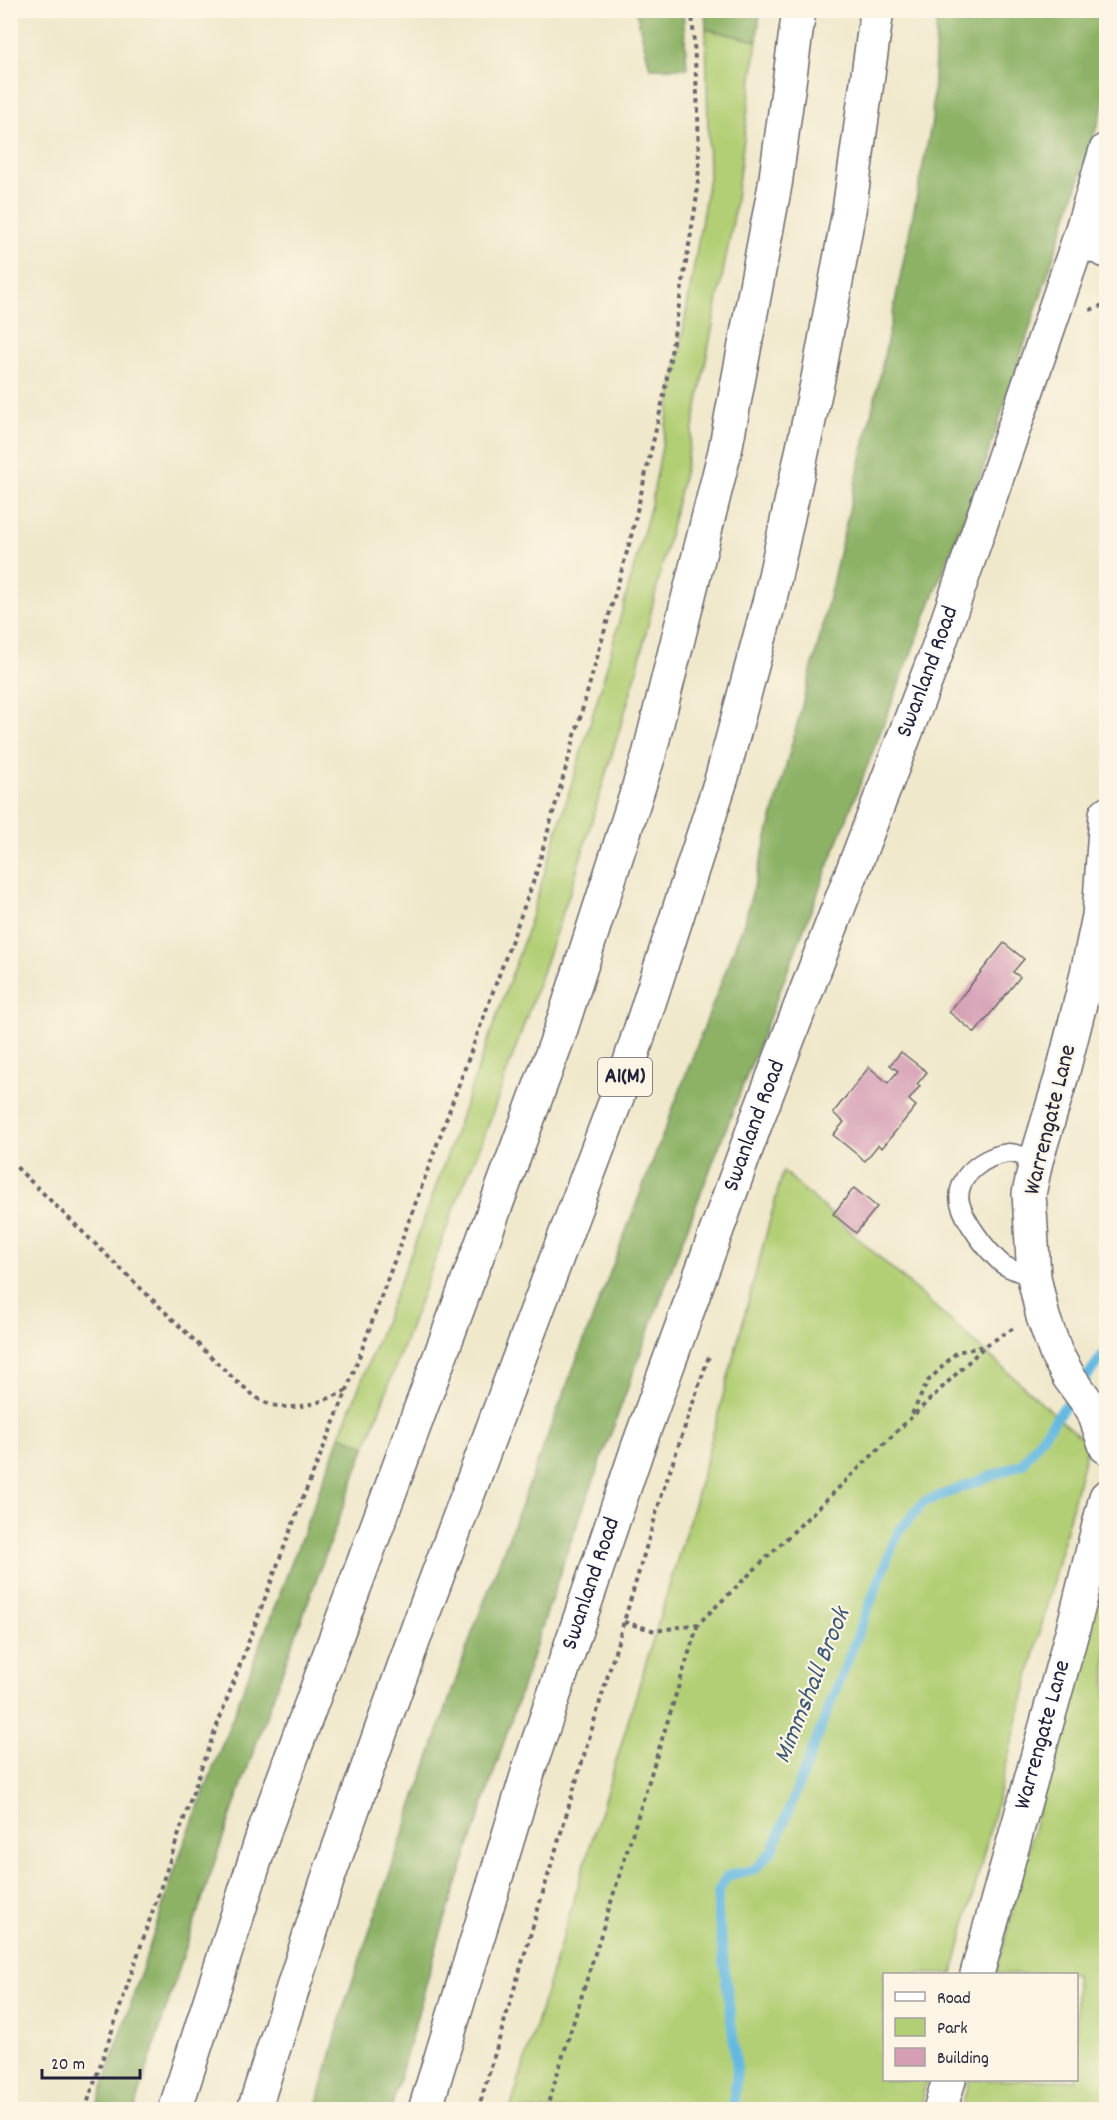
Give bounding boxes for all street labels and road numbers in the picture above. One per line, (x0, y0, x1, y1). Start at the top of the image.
street label: Swanland Road (888, 602, 968, 743)
street label: Warrengate Lane (1016, 1041, 1086, 1199)
street label: Swanland Road (715, 1055, 795, 1197)
road number: A1(M) (598, 1058, 652, 1096)
street label: Swanland Road (553, 1513, 630, 1655)
street label: Warrengate Lane (1006, 1656, 1080, 1814)

